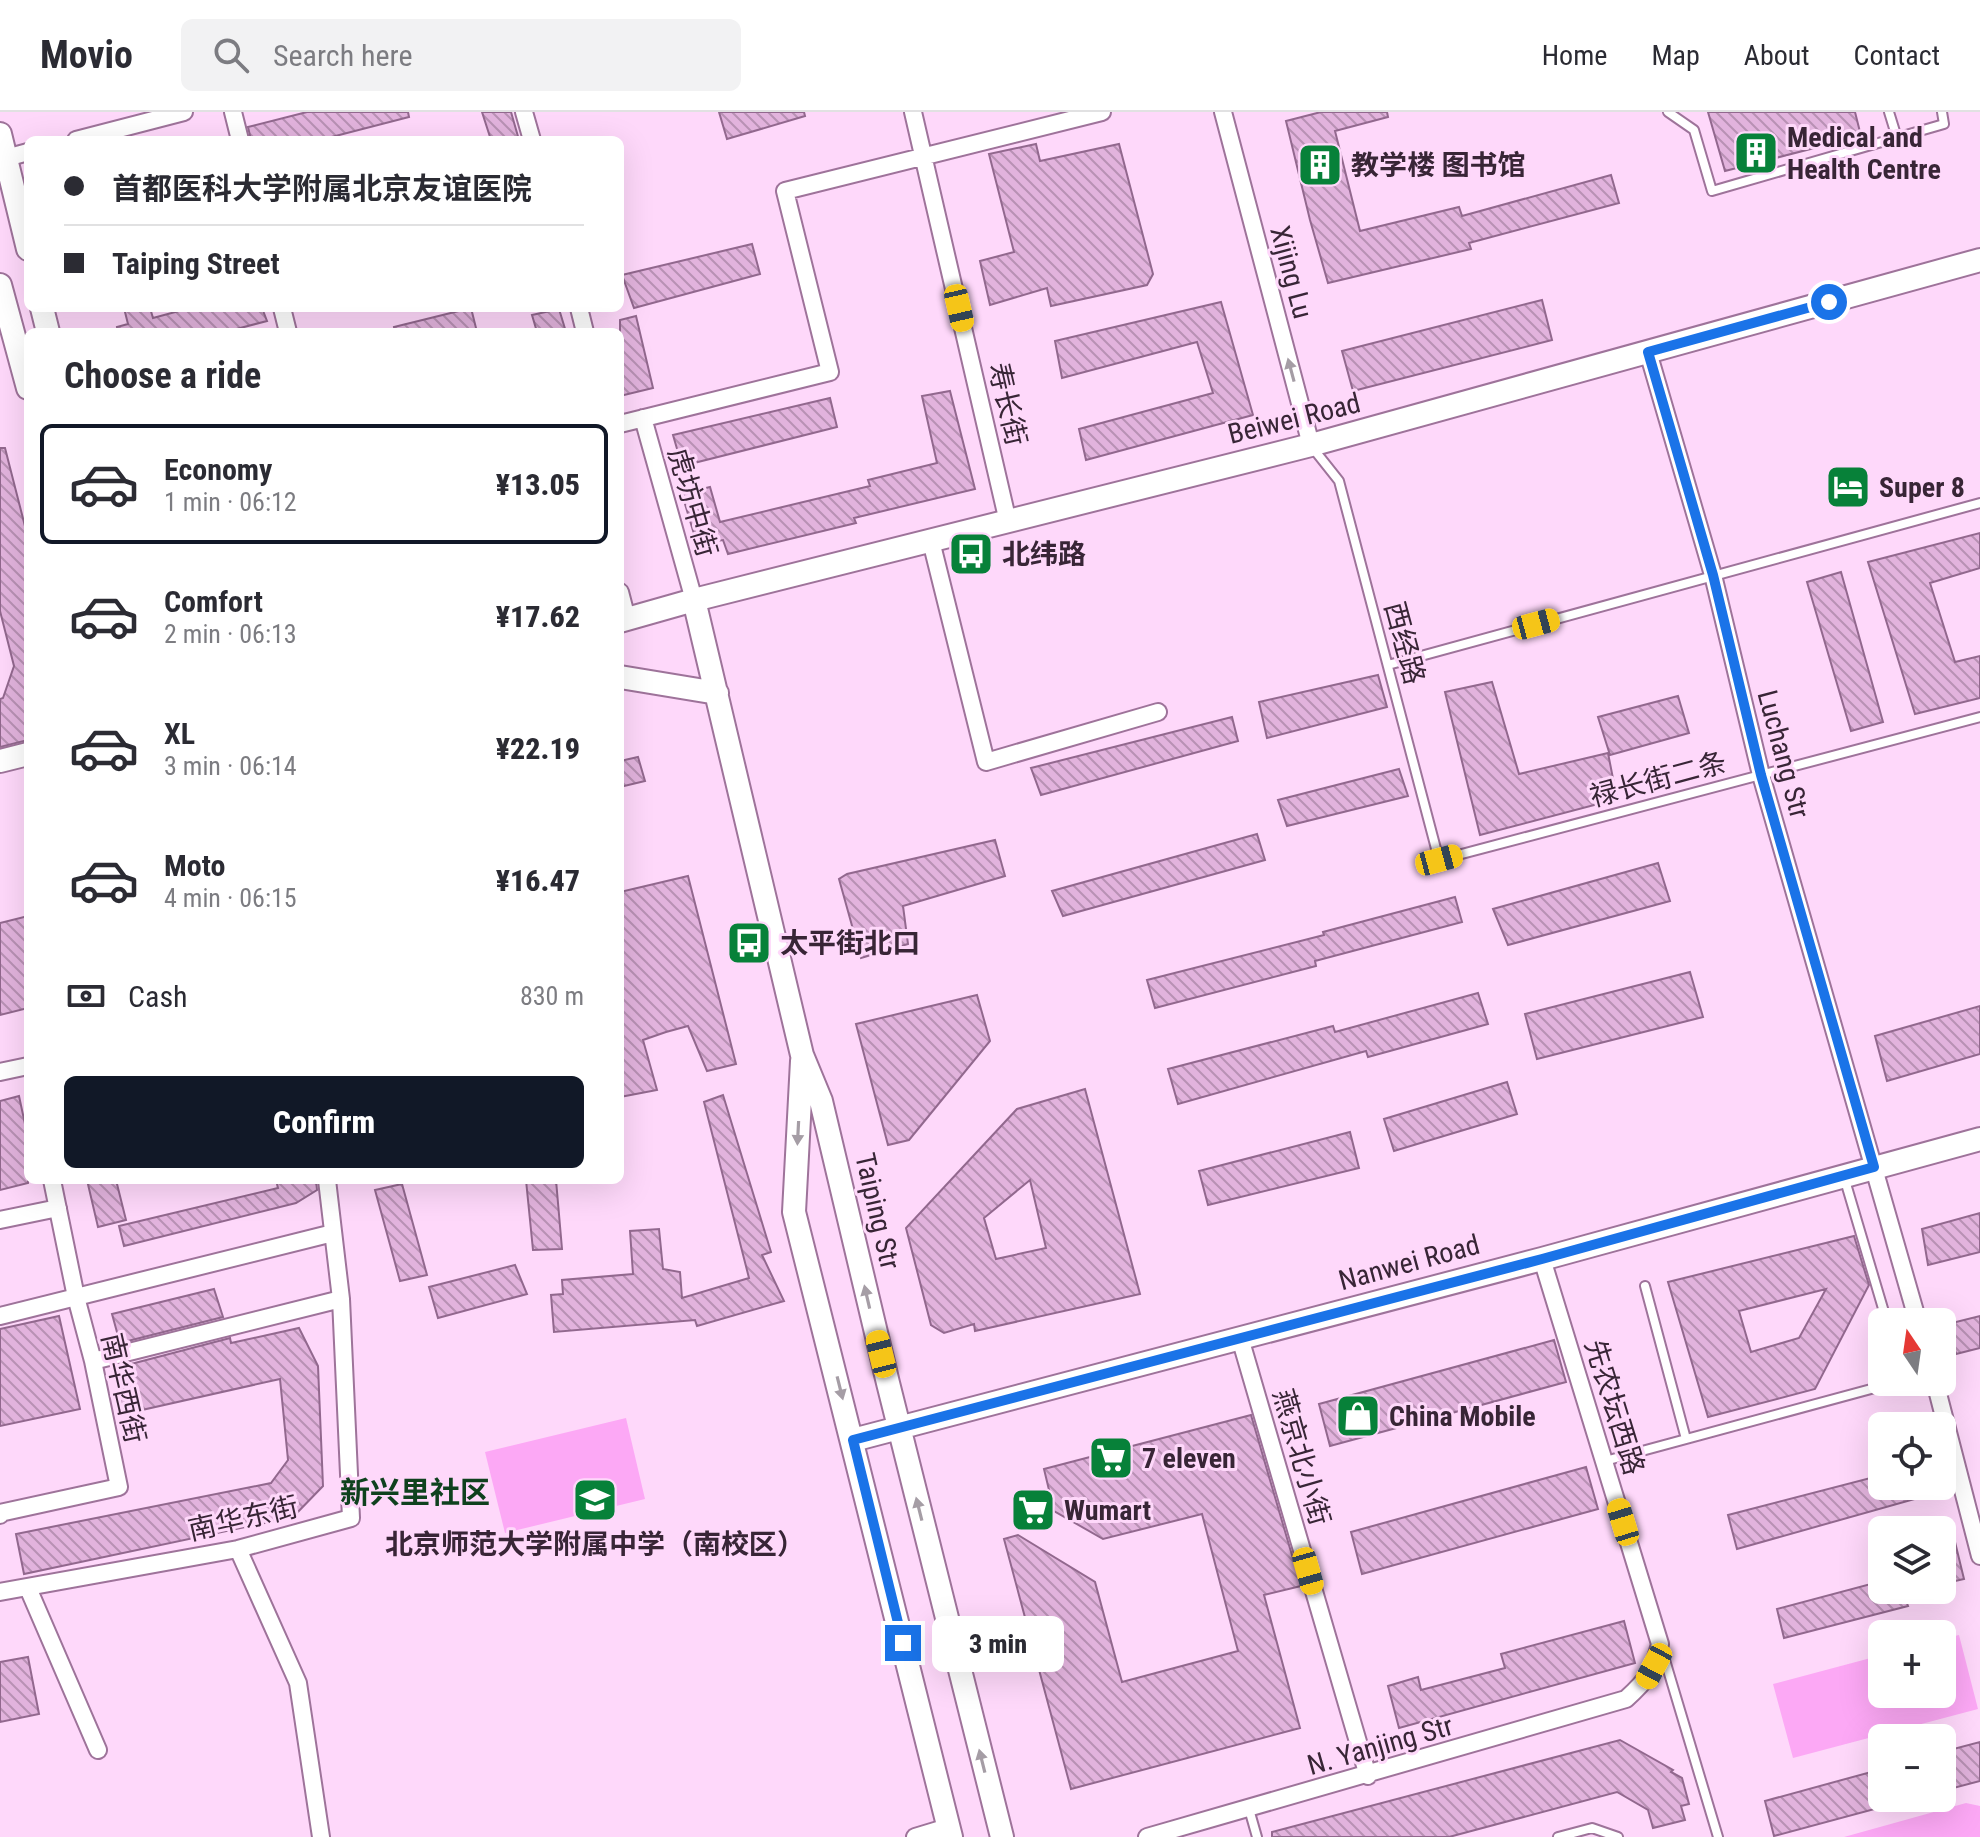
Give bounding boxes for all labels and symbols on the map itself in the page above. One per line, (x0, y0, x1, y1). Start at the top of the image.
place label: Medical and Health Centre (1787, 121, 1941, 186)
building icon: Medical and Health Centre (1732, 129, 1780, 177)
building icon: 教学楼 图书馆 (1296, 141, 1344, 189)
place label: 教学楼 图书馆 (1351, 149, 1525, 182)
street label: Xijing Lu (1263, 222, 1320, 322)
car (942, 282, 976, 334)
route start (1811, 284, 1847, 320)
one-way arrow (1284, 358, 1296, 383)
street label: 寿长街 (982, 359, 1033, 449)
street label: Beiwei Road (1225, 386, 1364, 451)
street label: 虎坊中街 (661, 444, 724, 561)
hotel icon: Super 8 (1824, 463, 1872, 511)
place label: Super 8 (1879, 471, 1965, 504)
bus stop icon: 北纬路 (947, 530, 995, 578)
place label: 北纬路 (1002, 538, 1086, 571)
street label: 西经路 (1378, 598, 1431, 688)
car (1510, 606, 1562, 642)
street label: Luchang Str (1751, 686, 1816, 822)
street label: 禄长街二条 (1586, 745, 1730, 814)
car (1413, 842, 1465, 878)
bus stop icon: 太平街北口 (725, 919, 773, 967)
place label: 太平街北口 (780, 927, 920, 960)
one-way arrow (791, 1121, 804, 1146)
street label: Taiping Str (848, 1150, 907, 1272)
street label: Nanwei Road (1335, 1228, 1483, 1297)
one-way arrow (860, 1284, 873, 1309)
north arrow (1868, 1308, 1956, 1396)
car (864, 1328, 898, 1380)
street label: 南华西街 (95, 1330, 152, 1446)
street label: 先农坛西路 (1578, 1335, 1651, 1479)
one-way arrow (834, 1375, 846, 1400)
street label: 燕京北小街 (1266, 1385, 1337, 1529)
shop icon: China Mobile (1334, 1392, 1382, 1440)
place label: China Mobile (1389, 1400, 1536, 1433)
supermarket icon: 7 eleven (1087, 1434, 1135, 1482)
place label: 7 eleven (1142, 1442, 1236, 1475)
district label: 新兴里社区 (340, 1475, 490, 1510)
school or university icon: 北京师范大学附属中学（南校区） (571, 1476, 619, 1524)
supermarket icon: Wumart (1009, 1486, 1057, 1534)
street label: 南华东街 (185, 1490, 301, 1547)
place label: Wumart (1064, 1494, 1151, 1527)
car (1605, 1496, 1641, 1548)
one-way arrow (913, 1497, 925, 1522)
place label: 北京师范大学附属中学（南校区） (385, 1528, 805, 1561)
car (1290, 1545, 1326, 1597)
callout: 3 min (931, 1615, 1063, 1671)
route end (885, 1625, 921, 1661)
car (1632, 1639, 1676, 1693)
street label: N. Yanjing Str (1304, 1709, 1457, 1782)
one-way arrow (976, 1749, 988, 1774)

